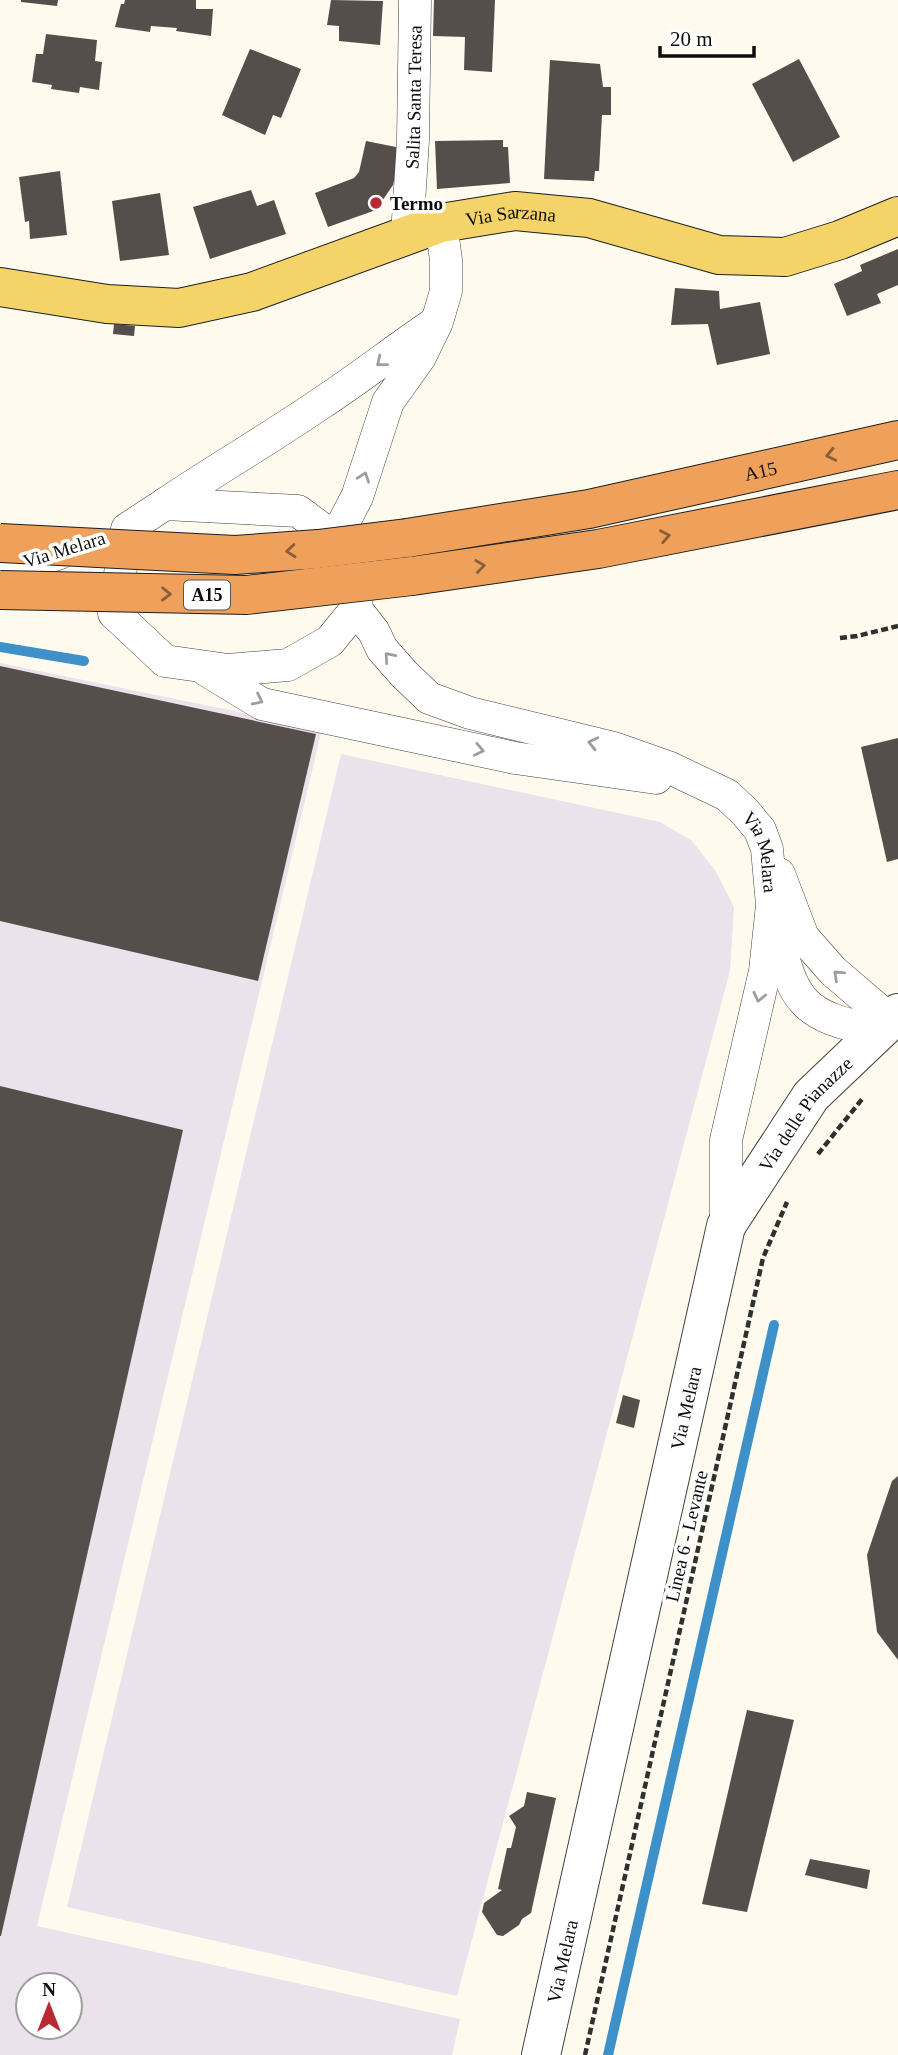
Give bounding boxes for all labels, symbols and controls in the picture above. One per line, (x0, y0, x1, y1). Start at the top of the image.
scale bar (660, 14, 754, 58)
street label: Salita Santa Teresa (401, 24, 426, 170)
text: 20 m (670, 27, 713, 51)
place label: Termo (390, 193, 443, 214)
marker: Termo (368, 195, 384, 211)
street label: Via Sarzana (464, 201, 558, 230)
one-way arrow (376, 353, 388, 366)
one-way arrow (825, 446, 837, 461)
street label: A15 (742, 457, 779, 485)
one-way arrow (356, 472, 370, 484)
street label: Via Melara (21, 527, 108, 572)
one-way arrow (659, 529, 671, 544)
one-way arrow (285, 543, 296, 558)
one-way arrow (474, 559, 485, 574)
road number: A15 (184, 580, 230, 610)
one-way arrow (161, 586, 172, 602)
one-way arrow (385, 653, 397, 666)
one-way arrow (251, 692, 263, 706)
one-way arrow (587, 737, 599, 752)
one-way arrow (473, 742, 485, 757)
street label: Via Melara (738, 807, 781, 894)
one-way arrow (833, 971, 846, 984)
one-way arrow (753, 991, 767, 1003)
street label: Via delle Pianazze (755, 1053, 857, 1176)
street label: Via Melara (666, 1364, 706, 1452)
street label: Linea 6 - Levante (661, 1468, 712, 1604)
street label: Via Melara (543, 1917, 582, 2005)
north arrow (14, 1971, 84, 2041)
text: N (42, 1979, 56, 2000)

